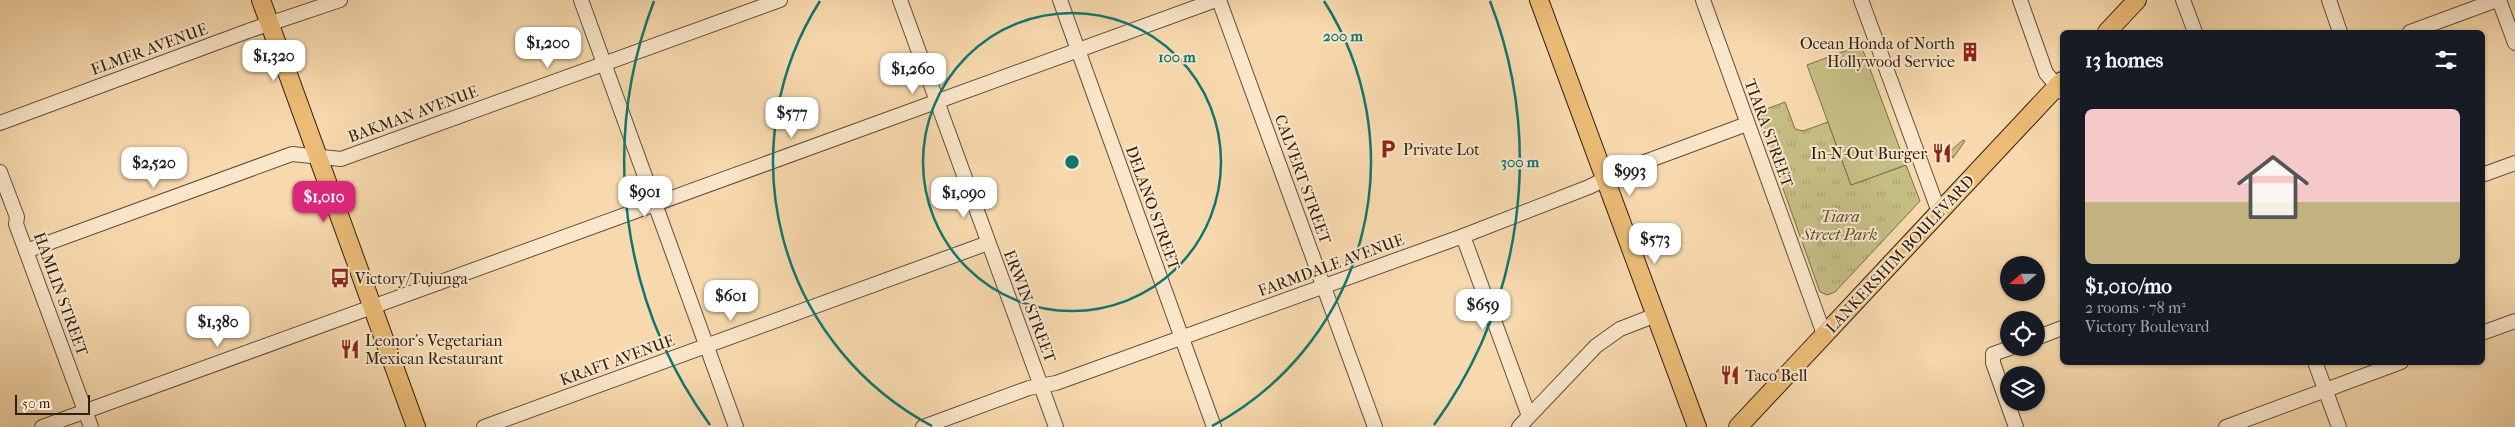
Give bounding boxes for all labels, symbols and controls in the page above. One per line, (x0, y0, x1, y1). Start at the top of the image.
street label: ELMER AVENUE (88, 19, 210, 79)
pin: $1,200 (507, 27, 589, 69)
text: 200 m (1323, 27, 1363, 45)
text: $1,200 (526, 33, 570, 52)
place label: Ocean Honda of North Hollywood Service (1800, 34, 1955, 71)
pin: $1,320 (233, 39, 315, 82)
building icon: Ocean Honda of North Hollywood Service (1959, 41, 1981, 63)
text: $1,320 (253, 46, 295, 65)
icon: filters (2432, 46, 2460, 74)
text: 100 m (1158, 48, 1196, 66)
text: 13 homes (2085, 48, 2163, 72)
pin: $1,260 (872, 52, 954, 95)
text: $1,260 (891, 59, 935, 78)
street label: TIARA STREET (1741, 76, 1797, 190)
street label: BAKMAN AVENUE (345, 82, 481, 146)
pin: $577 (762, 96, 822, 139)
text: $577 (776, 103, 808, 122)
street label: CALVERT STREET (1271, 112, 1335, 246)
parking icon: Private Lot (1377, 138, 1399, 160)
place label: Private Lot (1403, 140, 1480, 159)
restaurant icon: In-N-Out Burger (1931, 142, 1953, 164)
icon: home (2228, 142, 2318, 232)
street label: DELANO STREET (1122, 143, 1184, 273)
place label: In-N-Out Burger (1811, 144, 1927, 163)
pin: $2,520 (113, 146, 195, 189)
text: $2,520 (132, 153, 176, 172)
centre of rings (1063, 153, 1081, 171)
text: 300 m (1501, 153, 1540, 171)
pin: $993 (1600, 154, 1660, 197)
text: $993 (1614, 161, 1646, 180)
street label: LANKERSHIM BOULEVARD (1822, 171, 1978, 337)
pin: $901 (615, 176, 675, 218)
pin: $1,090 (923, 176, 1005, 219)
pin: $1,010 (283, 180, 365, 223)
text: $901 (629, 182, 661, 201)
text: $1,090 (942, 183, 986, 202)
text: $1,010 (303, 187, 345, 206)
park label: Tiara Street Park (1801, 207, 1878, 244)
pin: $573 (1625, 222, 1685, 265)
text: $573 (1640, 229, 1670, 248)
street label: HAMLIN STREET (30, 230, 92, 359)
street label: FARMDALE AVENUE (1255, 230, 1407, 300)
street label: ERWIN STREET (1000, 247, 1060, 365)
north arrow (2000, 256, 2045, 301)
map controls (2000, 256, 2045, 411)
bus stop icon: Victory/Tujunga (329, 267, 351, 289)
place label: Victory/Tujunga (354, 269, 468, 288)
text: $1,010/mo (2085, 274, 2172, 298)
pin: $601 (701, 280, 761, 322)
text: $601 (715, 286, 747, 305)
pin: $659 (1453, 288, 1513, 331)
text: $659 (1467, 295, 1499, 314)
text: 2 rooms · 78 m² (2085, 298, 2186, 317)
pin: $1,380 (177, 306, 259, 348)
button: locate (2000, 311, 2045, 356)
text: $1,380 (197, 312, 239, 331)
text: Victory Boulevard (2085, 317, 2210, 336)
street label: KRAFT AVENUE (557, 330, 677, 390)
place label: Leonor's Vegetarian Mexican Restaurant (365, 331, 504, 368)
restaurant icon: Leonor's Vegetarian Mexican Restaurant (339, 338, 361, 360)
restaurant icon: Taco Bell (1719, 364, 1741, 386)
place label: Taco Bell (1745, 366, 1808, 385)
button: layers (2000, 366, 2045, 411)
scale bar (15, 392, 90, 415)
text: 50 m (22, 395, 50, 412)

